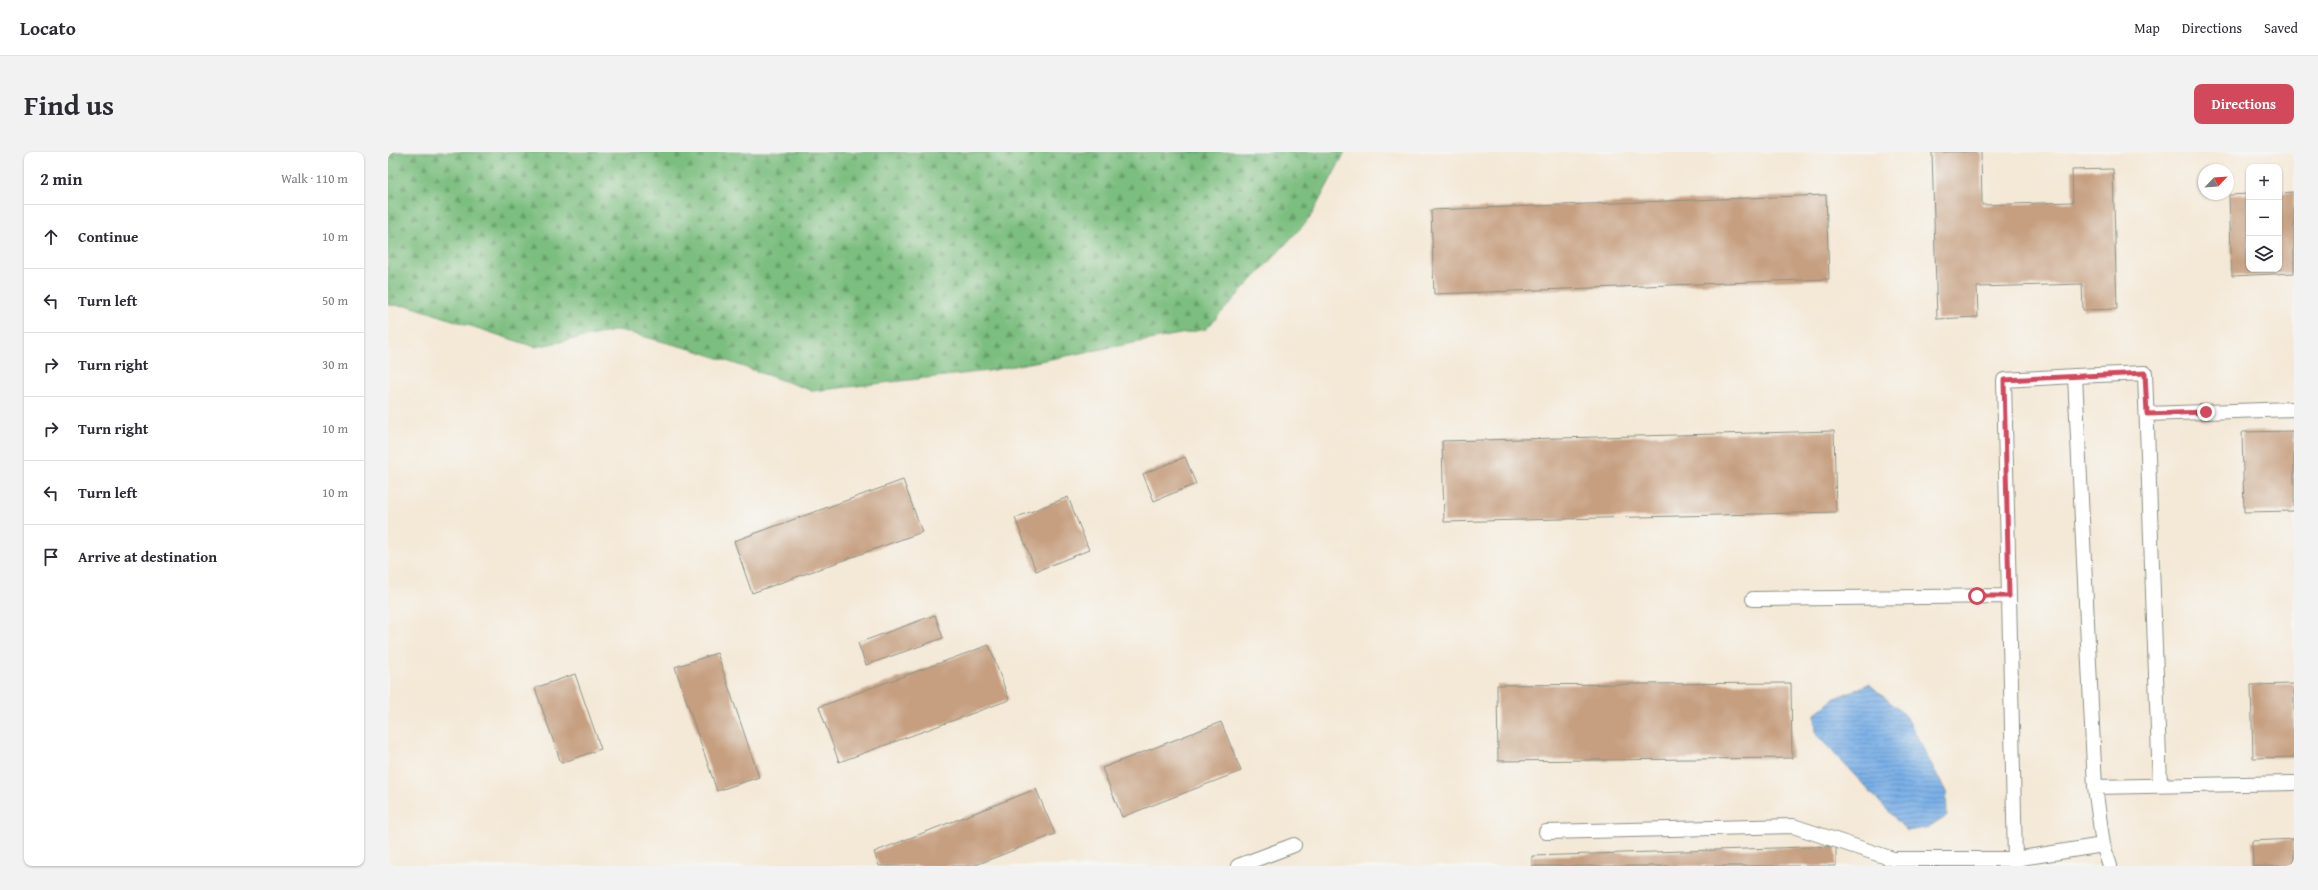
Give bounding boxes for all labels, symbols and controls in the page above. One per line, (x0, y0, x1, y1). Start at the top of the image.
text: Locato (20, 14, 76, 42)
text: Map (2134, 18, 2160, 38)
text: Directions (2182, 18, 2242, 38)
text: Saved (2264, 18, 2298, 38)
text: Find us (24, 84, 114, 125)
button: Directions (2194, 84, 2294, 124)
north arrow (2198, 164, 2234, 200)
map controls (2246, 164, 2282, 272)
button: + (2246, 164, 2282, 200)
text: 2 min (40, 166, 82, 191)
text: Walk · 110 m (281, 169, 348, 188)
button: − (2246, 200, 2282, 236)
icon: ahead (40, 226, 62, 248)
text: Continue (78, 226, 139, 247)
text: 10 m (322, 227, 348, 246)
button: layers (2246, 236, 2282, 272)
icon: left (40, 290, 62, 312)
text: Turn left (78, 290, 137, 311)
text: 50 m (322, 291, 348, 310)
icon: right (40, 354, 62, 376)
text: Turn right (78, 354, 149, 375)
text: 30 m (322, 355, 348, 374)
route end (2197, 403, 2215, 421)
icon: right (40, 418, 62, 440)
text: Turn right (78, 418, 149, 439)
text: 10 m (322, 419, 348, 438)
icon: left (40, 482, 62, 504)
text: Turn left (78, 482, 137, 503)
text: 10 m (322, 483, 348, 502)
icon: arrive (40, 546, 62, 568)
text: Arrive at destination (78, 546, 217, 567)
route start (1968, 587, 1986, 605)

